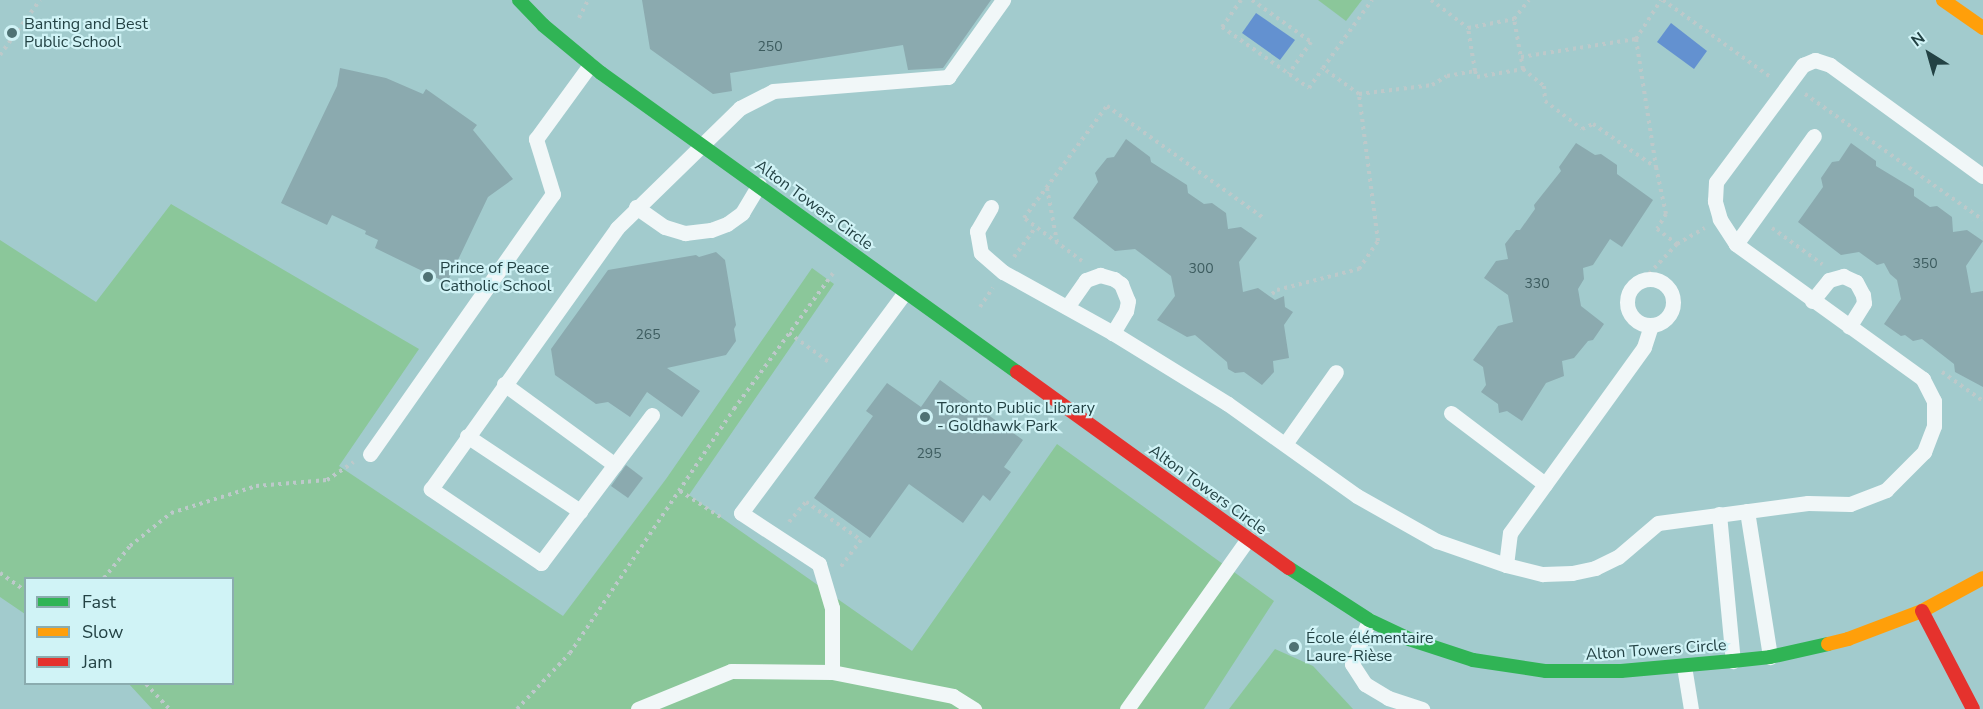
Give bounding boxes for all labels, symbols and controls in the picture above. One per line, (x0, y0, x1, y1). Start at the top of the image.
place label: Banting and Best Public School (24, 14, 148, 52)
north arrow (1899, 24, 1959, 84)
marker: Banting and Best Public School (5, 26, 19, 40)
text: N (1907, 27, 1930, 52)
house number: 250 (757, 39, 783, 55)
street label: Alton Towers Circle (751, 156, 877, 254)
house number: 350 (1912, 256, 1938, 272)
place label: Prince of Peace Catholic School (440, 258, 551, 296)
house number: 300 (1188, 261, 1214, 277)
marker: Prince of Peace Catholic School (421, 270, 435, 284)
house number: 330 (1524, 276, 1550, 292)
house number: 265 (635, 327, 661, 343)
place label: Toronto Public Library - Goldhawk Park (937, 398, 1095, 436)
marker: Toronto Public Library - Goldhawk Park (918, 410, 932, 424)
street label: Alton Towers Circle (1145, 441, 1271, 539)
house number: 295 (916, 446, 942, 462)
legend (24, 577, 234, 685)
text: Fast (82, 590, 116, 614)
text: Slow (82, 620, 123, 644)
place label: École élémentaire Laure-Rièse (1306, 628, 1434, 666)
street label: Alton Towers Circle (1585, 636, 1727, 664)
marker: École élémentaire Laure-Rièse (1287, 640, 1301, 654)
text: Jam (82, 650, 113, 674)

